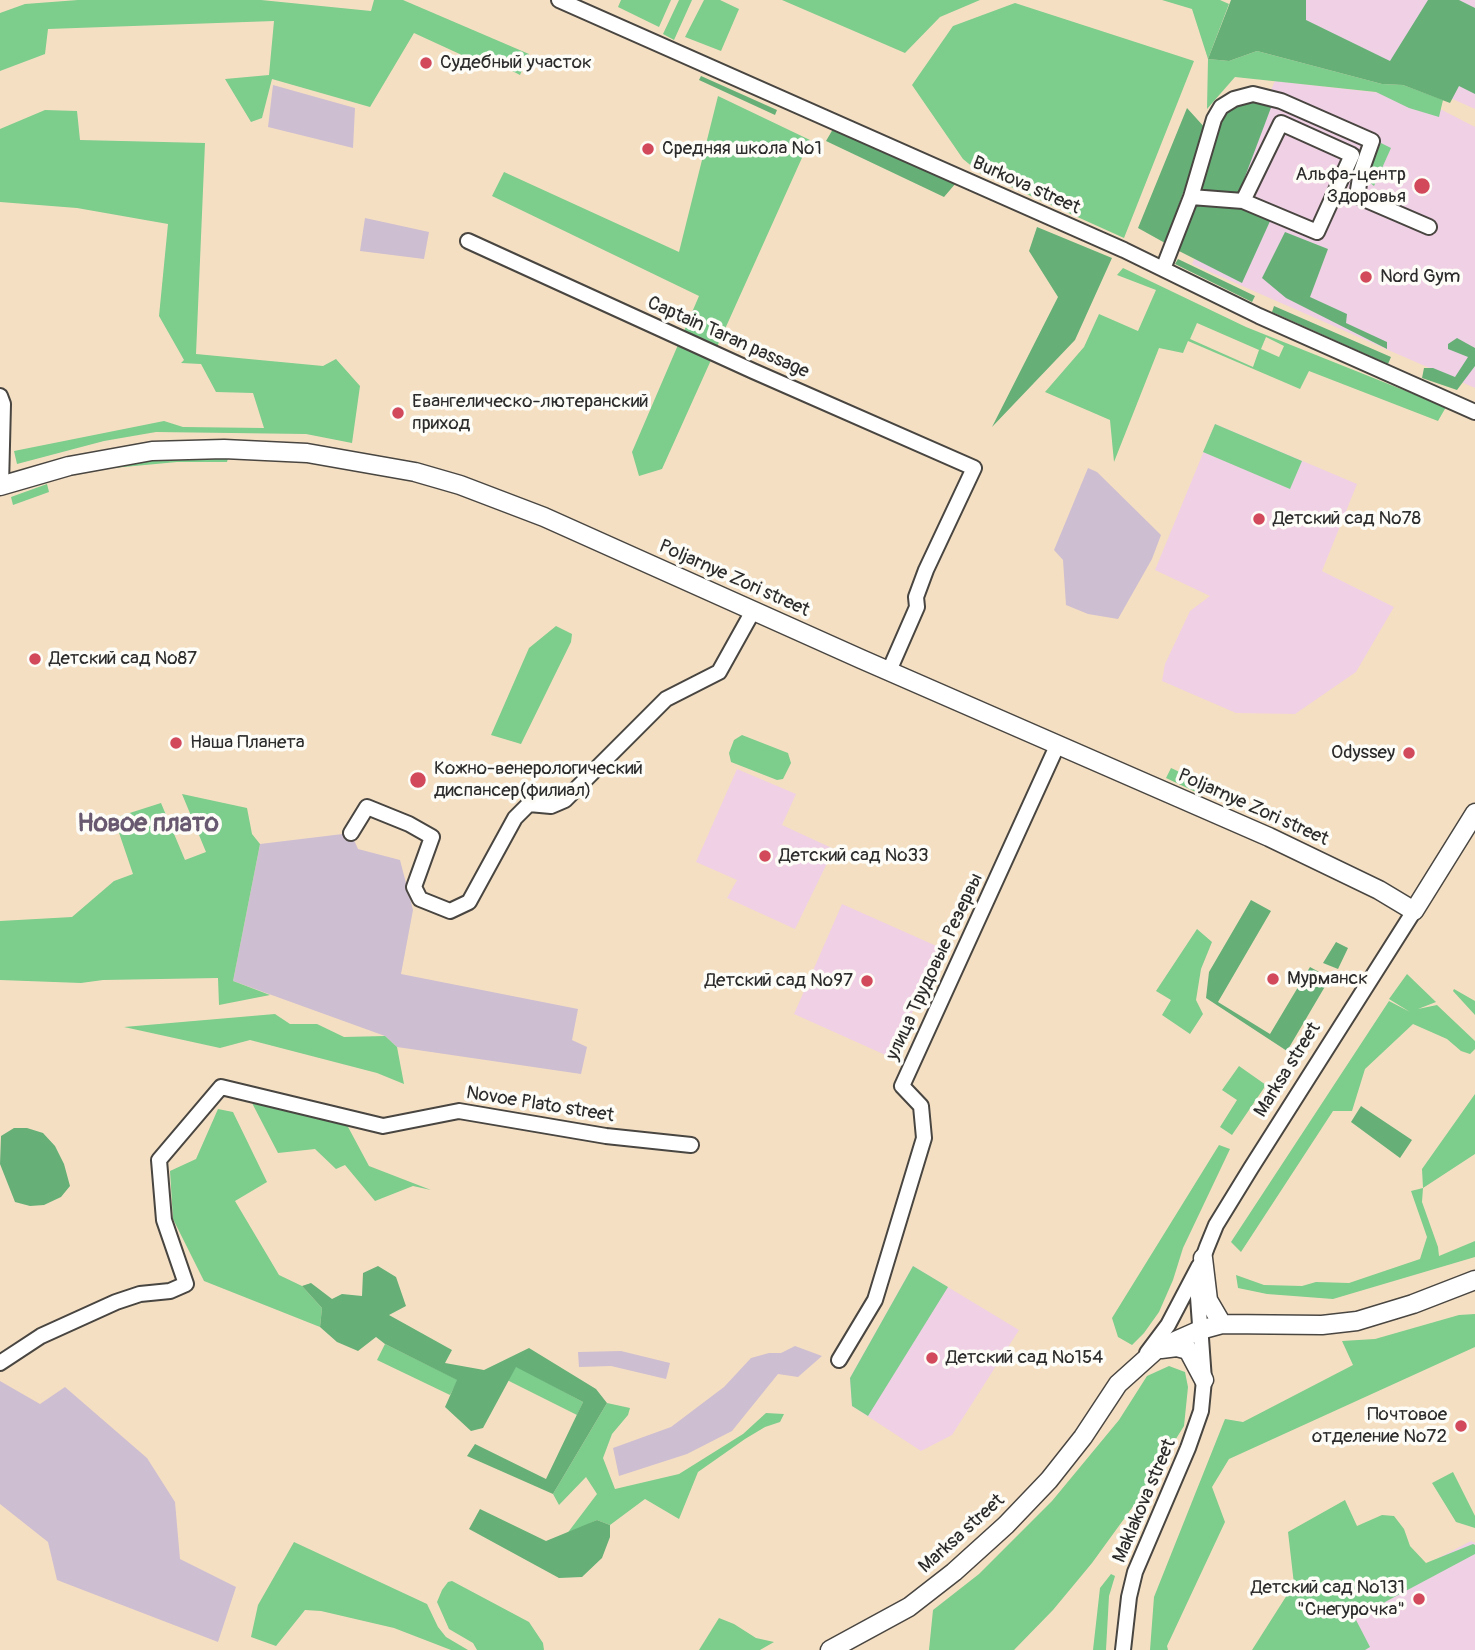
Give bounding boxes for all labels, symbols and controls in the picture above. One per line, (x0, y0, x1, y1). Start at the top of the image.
place label: Судебный участок (440, 52, 592, 74)
marker: Судебный участок (418, 55, 434, 71)
place label: Средняя школа №1 (662, 138, 822, 160)
marker: Средняя школа №1 (640, 141, 656, 157)
street label: Burkova street (969, 152, 1083, 220)
place label: Альфа-центр Здоровья (1295, 164, 1406, 208)
marker: Альфа-центр Здоровья (1412, 176, 1432, 196)
place label: Nord Gym (1380, 266, 1460, 288)
marker: Nord Gym (1358, 269, 1374, 285)
street label: Captain Taran passage (644, 292, 812, 384)
place label: Евангелическо-лютеранский приход (412, 391, 649, 435)
marker: Евангелическо-лютеранский приход (390, 405, 406, 421)
place label: Детский сад №78 (1273, 508, 1421, 530)
marker: Детский сад №78 (1251, 511, 1267, 527)
street label: Poljarnye Zori street (655, 536, 813, 622)
place label: Детский сад №87 (49, 648, 197, 670)
marker: Детский сад №87 (27, 651, 43, 667)
place label: Наша Планета (190, 732, 305, 754)
marker: Наша Планета (168, 735, 184, 751)
place label: Odyssey (1331, 742, 1395, 764)
marker: Odyssey (1401, 745, 1417, 761)
place label: Кожно-венерологический диспансер(филиал) (434, 758, 643, 802)
street label: Poljarnye Zori street (1174, 765, 1332, 851)
marker: Кожно-венерологический диспансер(филиал) (408, 770, 428, 790)
district label: Новое плато (77, 808, 219, 840)
place label: Детский сад №33 (779, 845, 929, 867)
marker: Детский сад №33 (757, 848, 773, 864)
street label: улица Трудовые Резервы (882, 870, 988, 1064)
place label: Мурманск (1287, 968, 1368, 990)
place label: Детский сад №97 (705, 970, 853, 992)
marker: Мурманск (1265, 971, 1281, 987)
marker: Детский сад №97 (859, 973, 875, 989)
street label: Marksa street (1250, 1018, 1326, 1122)
street label: Novoe Plato street (464, 1082, 616, 1128)
place label: Детский сад №154 (946, 1347, 1103, 1369)
marker: Детский сад №154 (924, 1350, 940, 1366)
place label: Почтовое отделение №72 (1312, 1404, 1447, 1448)
marker: Почтовое отделение №72 (1453, 1418, 1469, 1434)
street label: Maklakova street (1109, 1436, 1181, 1566)
street label: Marksa street (914, 1490, 1010, 1578)
place label: Детский сад №131 "Снегурочка" (1251, 1577, 1405, 1621)
marker: Детский сад №131 "Снегурочка" (1411, 1591, 1427, 1607)

